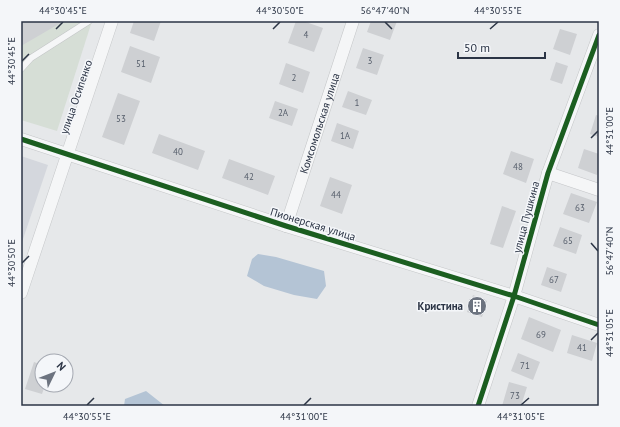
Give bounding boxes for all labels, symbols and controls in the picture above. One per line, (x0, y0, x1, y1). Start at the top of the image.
text: 44°30'45"E (39, 4, 87, 17)
text: 44°30'50"E (256, 4, 304, 17)
text: 56°47'40"N (360, 4, 410, 17)
text: 44°30'55"E (474, 4, 522, 17)
house number: 4 (304, 29, 309, 40)
scale bar (458, 34, 545, 60)
text: 44°30'45"E (5, 37, 18, 85)
text: 50 m (464, 40, 490, 55)
house number: 3 (368, 55, 373, 66)
street label: улица Осипенко (57, 58, 95, 136)
house number: 51 (136, 58, 146, 69)
street label: Комсомольская улица (297, 71, 343, 175)
house number: 2 (292, 72, 297, 83)
house number: 1 (355, 97, 360, 108)
house number: 2А (278, 107, 289, 118)
text: 44°31'00"E (603, 107, 616, 155)
house number: 53 (116, 113, 126, 124)
house number: 1А (340, 130, 351, 141)
house number: 40 (173, 146, 183, 157)
house number: 48 (513, 161, 523, 172)
house number: 42 (244, 171, 254, 182)
street label: улица Пушкина (510, 179, 542, 255)
house number: 44 (331, 189, 341, 200)
house number: 63 (575, 202, 585, 213)
street label: Пионерская улица (269, 204, 357, 244)
text: 56°47'40"N (603, 226, 616, 276)
house number: 65 (563, 235, 573, 246)
text: 44°30'50"E (5, 239, 18, 287)
house number: 67 (549, 274, 559, 285)
building icon: Кристина (466, 295, 488, 317)
place label: Кристина (418, 299, 463, 313)
text: 44°31'05"E (603, 309, 616, 357)
house number: 69 (536, 329, 546, 340)
house number: 41 (577, 342, 587, 353)
north arrow (34, 353, 74, 393)
text: N (54, 359, 69, 374)
house number: 71 (520, 360, 530, 371)
house number: 73 (510, 390, 520, 401)
text: 44°30'55"E (63, 410, 111, 423)
text: 44°31'00"E (280, 410, 328, 423)
text: 44°31'05"E (497, 410, 545, 423)

